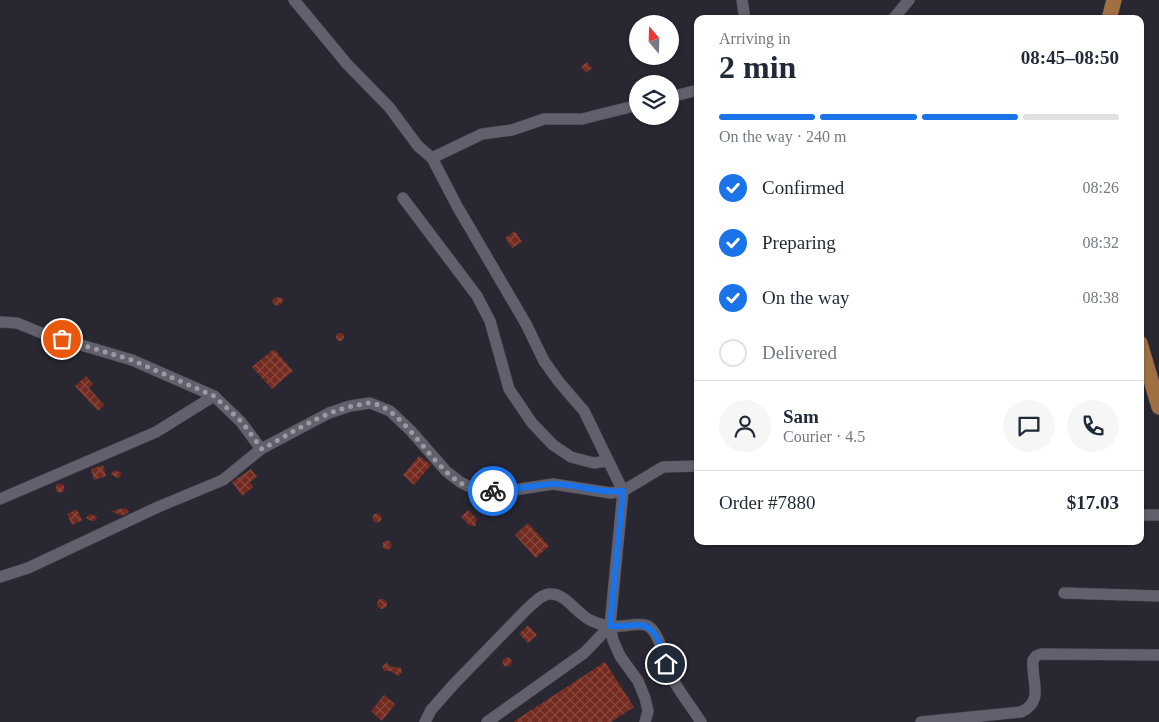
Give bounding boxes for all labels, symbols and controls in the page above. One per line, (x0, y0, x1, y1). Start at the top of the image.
north arrow (629, 15, 679, 65)
map controls (629, 15, 679, 125)
text: Arriving in (719, 30, 791, 47)
text: 08:45–08:50 (1021, 47, 1119, 68)
text: 2 min (719, 49, 796, 85)
button: layers (629, 75, 679, 125)
text: On the way · 240 m (719, 128, 847, 145)
icon: check (719, 174, 747, 202)
text: Confirmed (762, 177, 844, 198)
text: 08:26 (1083, 179, 1119, 196)
icon: check (719, 229, 747, 257)
text: Preparing (762, 232, 836, 253)
text: 08:32 (1083, 234, 1119, 251)
icon: check (719, 284, 747, 312)
text: On the way (762, 287, 850, 308)
text: 08:38 (1083, 289, 1119, 306)
pin (41, 318, 83, 360)
icon: bag (48, 325, 76, 353)
text: Delivered (762, 342, 837, 363)
button: person (719, 400, 771, 452)
button: chat (1003, 400, 1055, 452)
button: phone (1067, 400, 1119, 452)
text: Sam (783, 406, 819, 427)
text: Courier · 4.5 (783, 428, 865, 445)
courier (468, 466, 518, 516)
icon: bike (479, 477, 507, 505)
text: Order #7880 (719, 492, 816, 513)
text: $17.03 (1067, 492, 1119, 513)
pin (645, 643, 687, 685)
icon: home (652, 650, 680, 678)

